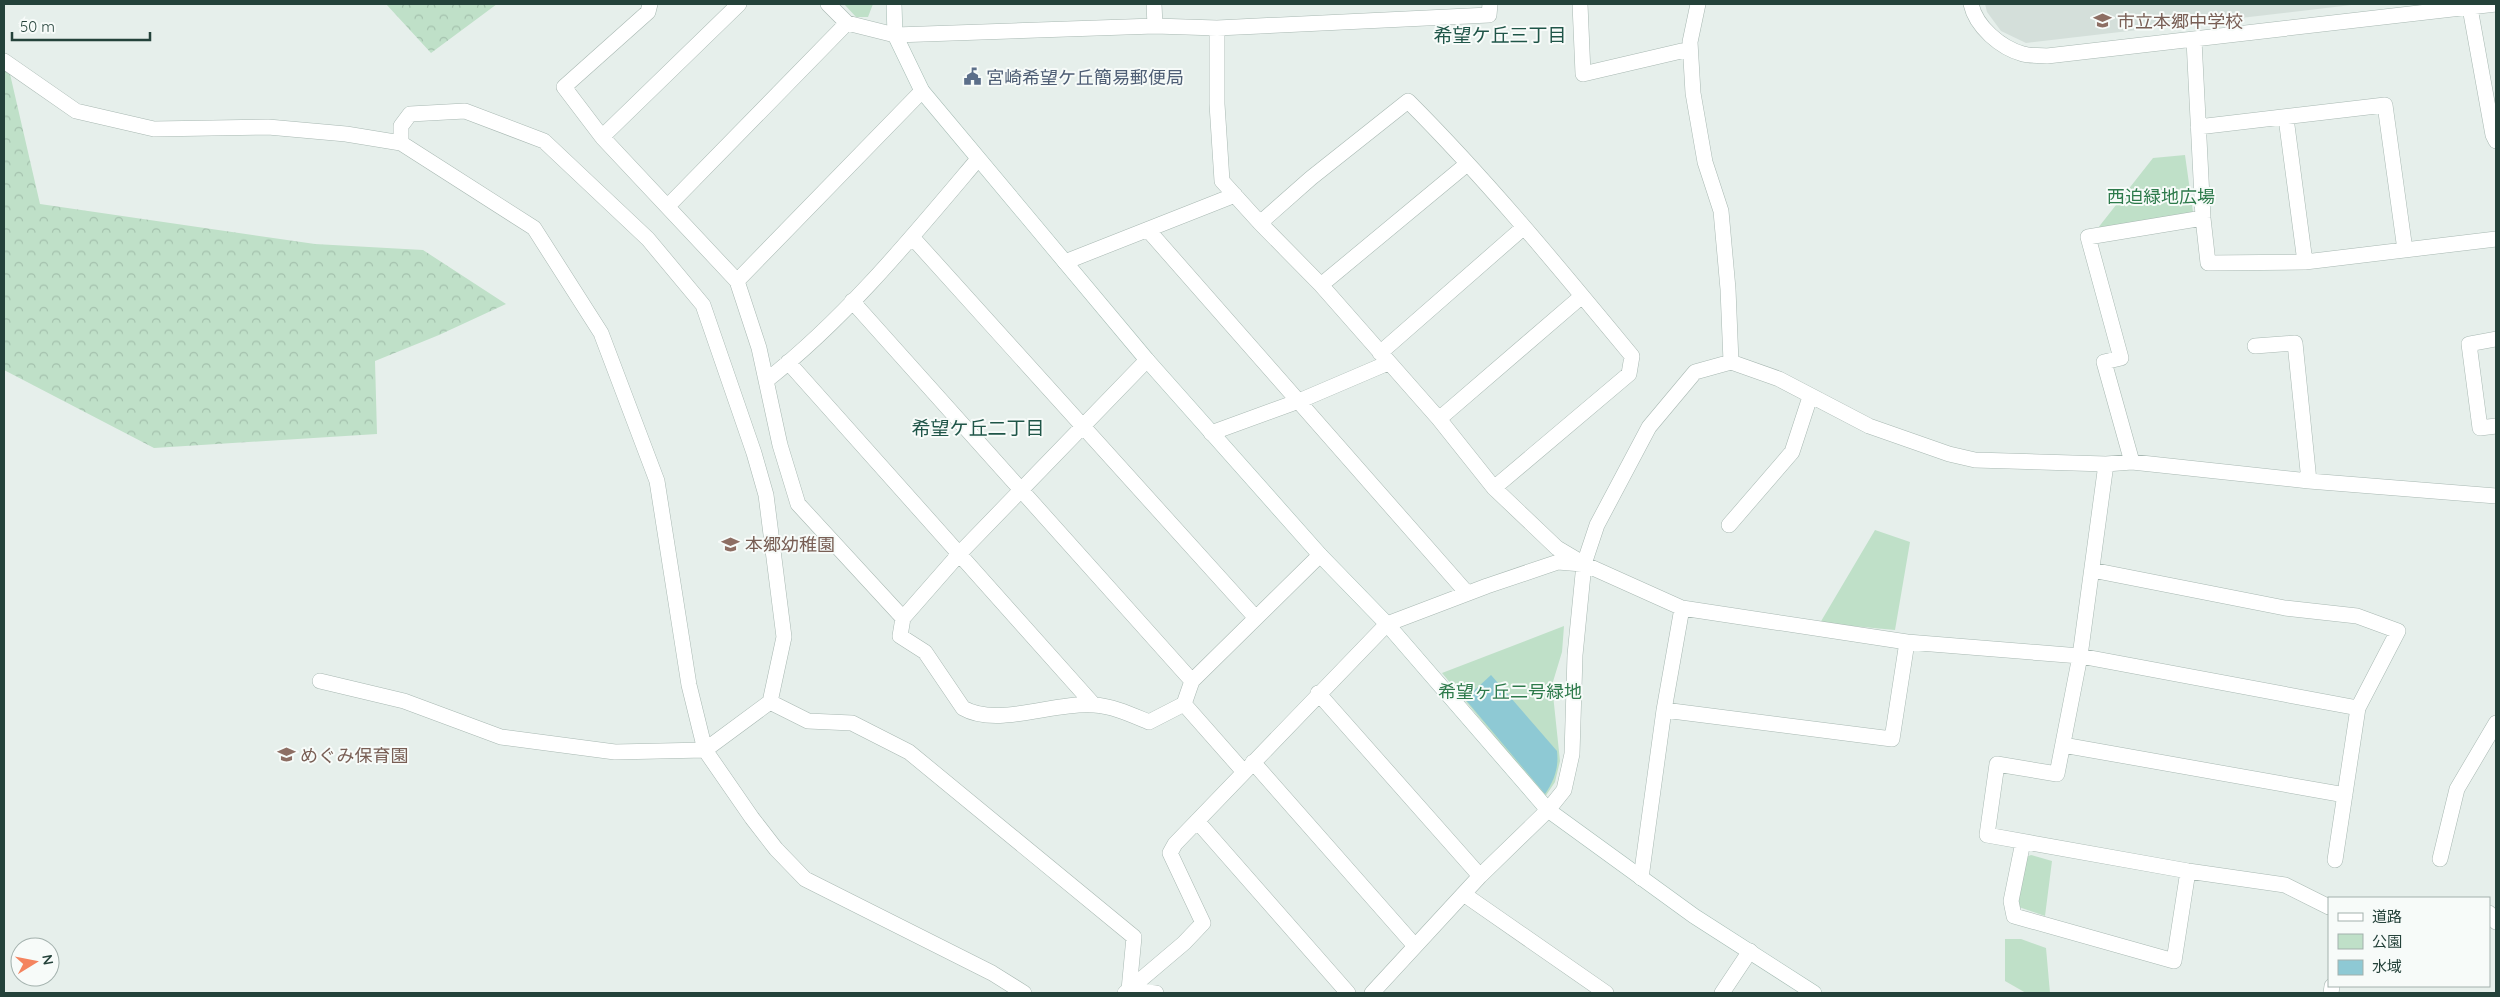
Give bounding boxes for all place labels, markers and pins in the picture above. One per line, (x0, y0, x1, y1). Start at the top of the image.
place label: 市立本郷中学校 (2117, 10, 2243, 33)
school or university icon: 市立本郷中学校 (2093, 11, 2113, 31)
place label: 宮崎希望ケ丘簡易郵便局 (986, 66, 1184, 89)
public building icon: 宮崎希望ケ丘簡易郵便局 (962, 67, 982, 87)
place label: 本郷幼稚園 (745, 533, 835, 556)
school or university icon: 本郷幼稚園 (721, 534, 741, 554)
place label: めぐみ保育園 (300, 744, 409, 767)
school or university icon: めぐみ保育園 (276, 745, 296, 765)

